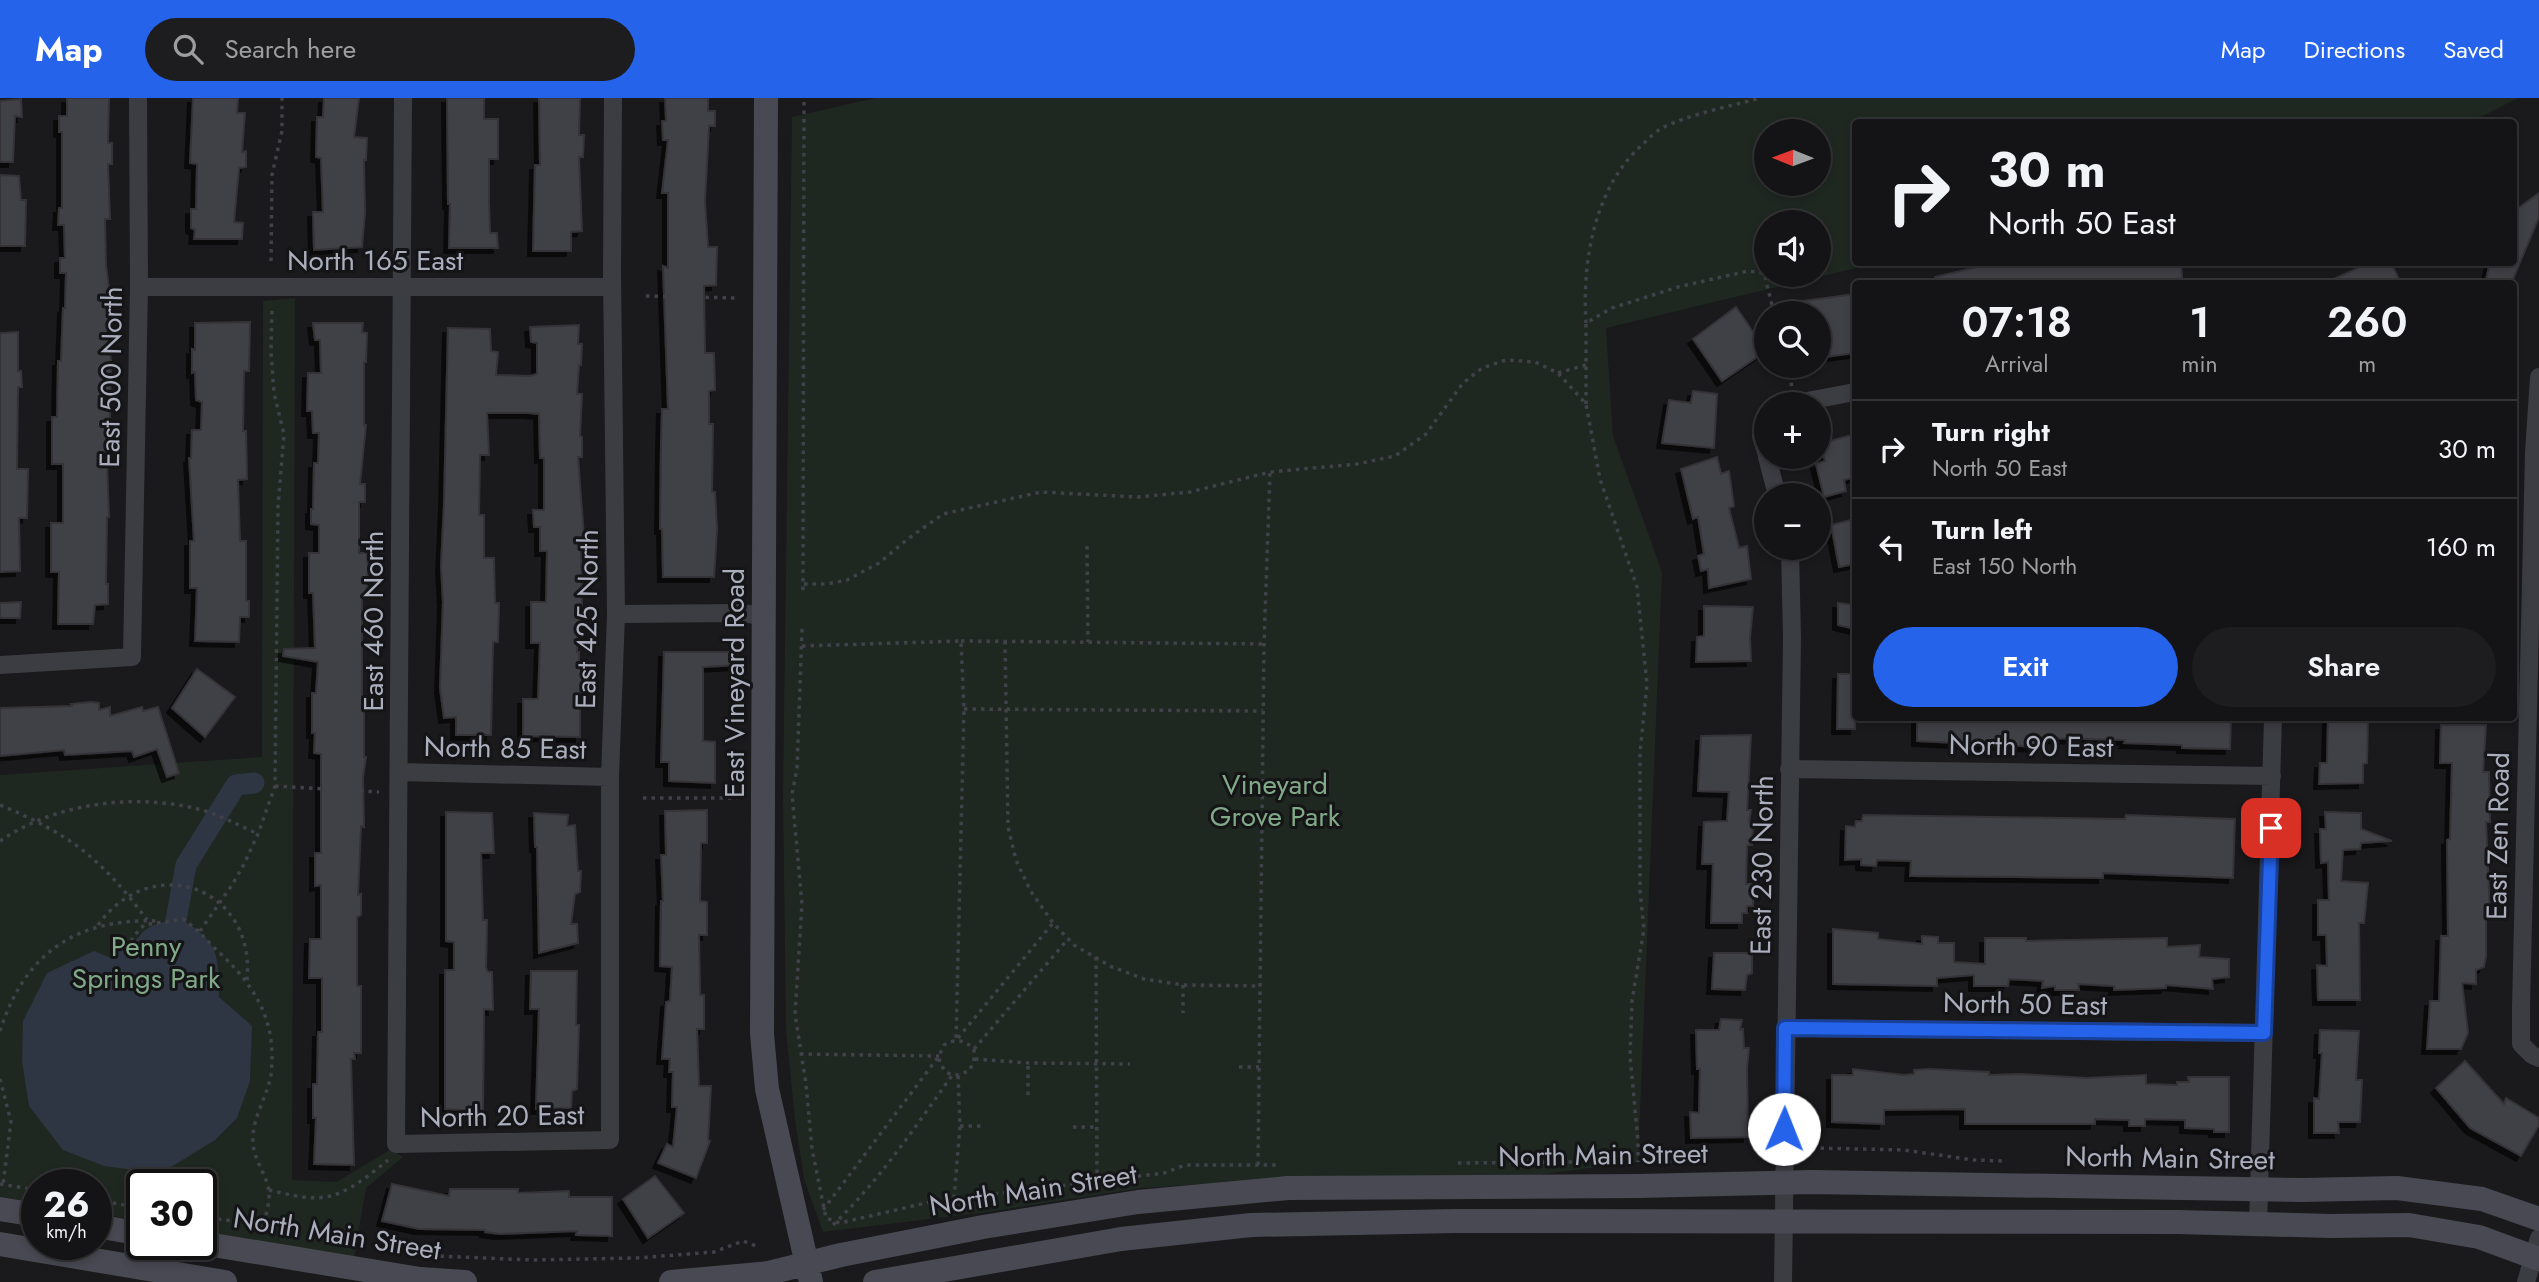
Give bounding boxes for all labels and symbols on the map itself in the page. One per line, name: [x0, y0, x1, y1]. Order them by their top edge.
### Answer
north arrow: [1754, 119, 1830, 196]
street label: North 165 East: [287, 240, 463, 281]
street label: East 500 North: [89, 286, 133, 468]
street label: East 425 North: [565, 529, 609, 709]
street label: East 460 North: [353, 531, 394, 711]
street label: East Vineyard Road: [714, 568, 755, 798]
street label: North 90 East: [1948, 724, 2114, 768]
street label: North 85 East: [423, 726, 587, 770]
street label: East Zen Road: [2476, 752, 2520, 920]
park label: Vineyard Grove Park: [1210, 764, 1341, 837]
street label: East 230 North: [1740, 775, 1784, 955]
pin: [2241, 798, 2301, 858]
park label: Penny Springs Park: [72, 926, 221, 999]
street label: North 50 East: [1943, 982, 2108, 1026]
position arrow: [1747, 1092, 1821, 1166]
street label: North 20 East: [419, 1094, 585, 1138]
street label: North Main Street: [1498, 1133, 1708, 1177]
street label: North Main Street: [2065, 1136, 2275, 1180]
street label: North Main Street: [926, 1153, 1140, 1227]
speed limit sign: 30: [126, 1169, 217, 1260]
street label: North Main Street: [230, 1197, 444, 1271]

